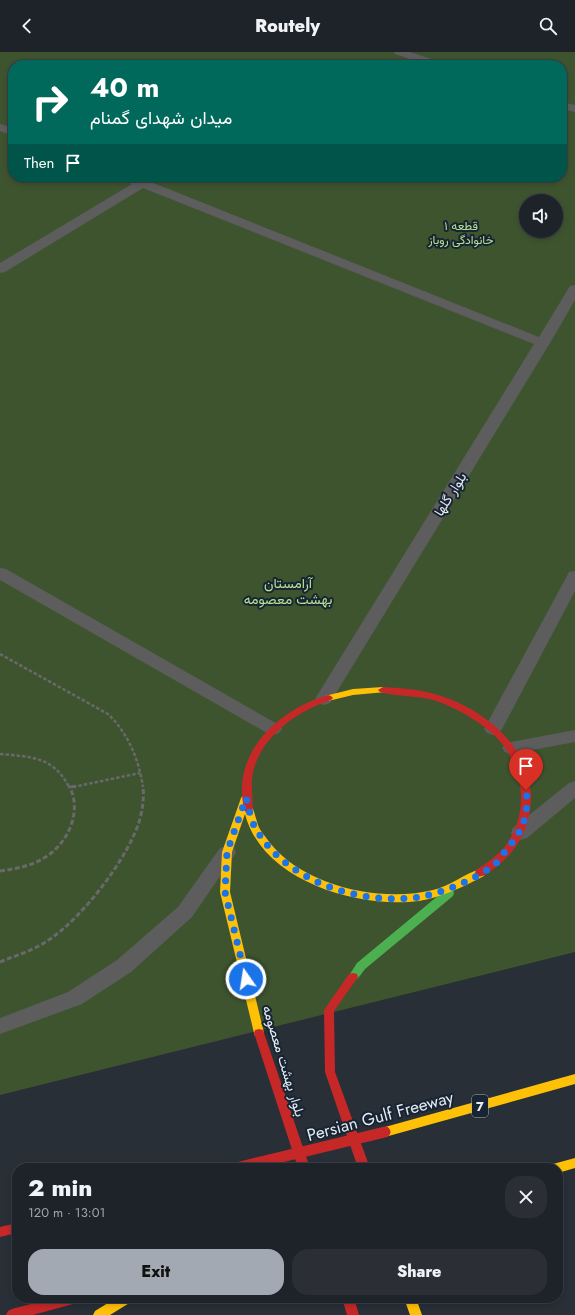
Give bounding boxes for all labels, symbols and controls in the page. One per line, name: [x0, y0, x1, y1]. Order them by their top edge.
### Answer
text: Routely: [255, 13, 320, 39]
icon: back: [16, 15, 38, 37]
icon: search: [537, 15, 559, 37]
text: 40 m: [90, 67, 159, 108]
icon: right: [24, 76, 76, 128]
text: میدان شهدای گمنام: [90, 105, 232, 131]
text: Then: [24, 152, 54, 174]
icon: arrive: [62, 152, 84, 174]
map controls: [519, 194, 563, 238]
button: sound: [519, 194, 563, 238]
park label: قطعه ۱ خانوادگی روباز: [427, 217, 494, 249]
street label: بلوار گلها: [429, 468, 471, 520]
park label: آرامستان بهشت معصومه: [244, 573, 332, 609]
pin: [509, 749, 543, 790]
icon: arrive: [515, 755, 537, 777]
position arrow: [225, 958, 267, 1000]
street label: بلوار بهشت معصومه: [258, 1003, 310, 1119]
street label: Persian Gulf Freeway: [304, 1085, 457, 1147]
road number: 7: [472, 1095, 488, 1117]
text: 2 min: [28, 1170, 92, 1205]
button: close: [505, 1176, 547, 1218]
text: 120 m · 13:01: [28, 1203, 105, 1222]
button: Exit: [28, 1249, 284, 1295]
button: Share: [292, 1249, 547, 1295]

